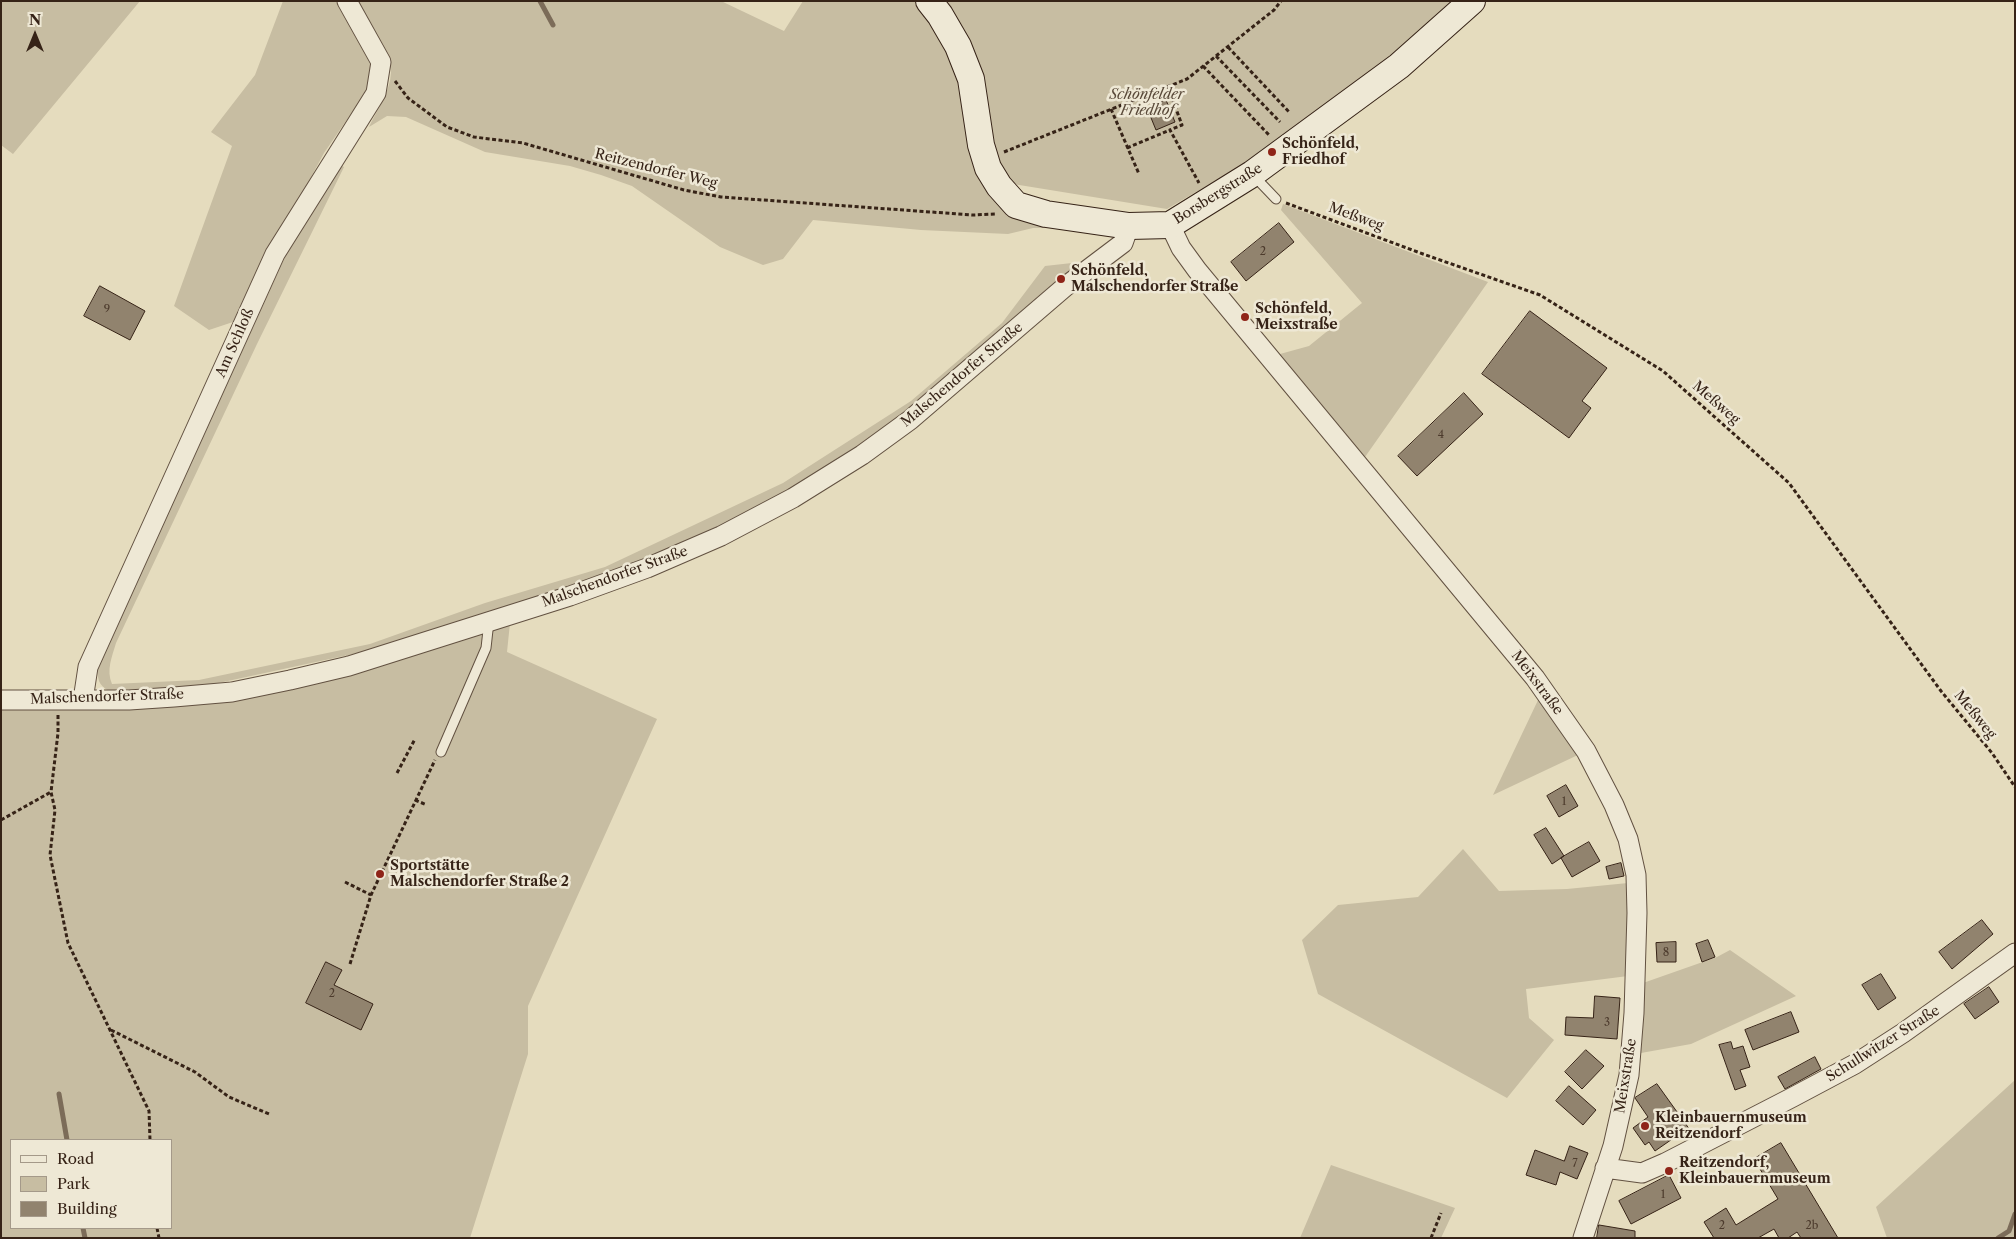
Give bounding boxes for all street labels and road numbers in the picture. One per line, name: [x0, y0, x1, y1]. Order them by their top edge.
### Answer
street label: Reitzendorfer Weg: [593, 146, 719, 192]
street label: Borsbergstraße: [1170, 160, 1266, 228]
street label: Meßweg: [1326, 199, 1386, 235]
street label: Am Schloß: [212, 306, 258, 380]
street label: Malschendorfer Straße: [898, 319, 1026, 431]
street label: Meßweg: [1689, 378, 1743, 428]
street label: Malschendorfer Straße: [540, 543, 690, 611]
street label: Meixstraße: [1507, 648, 1567, 718]
street label: Malschendorfer Straße: [30, 686, 184, 708]
street label: Meßweg: [1950, 687, 2000, 743]
street label: Schullwitzer Straße: [1823, 1002, 1943, 1086]
street label: Meixstraße: [1612, 1037, 1640, 1115]

